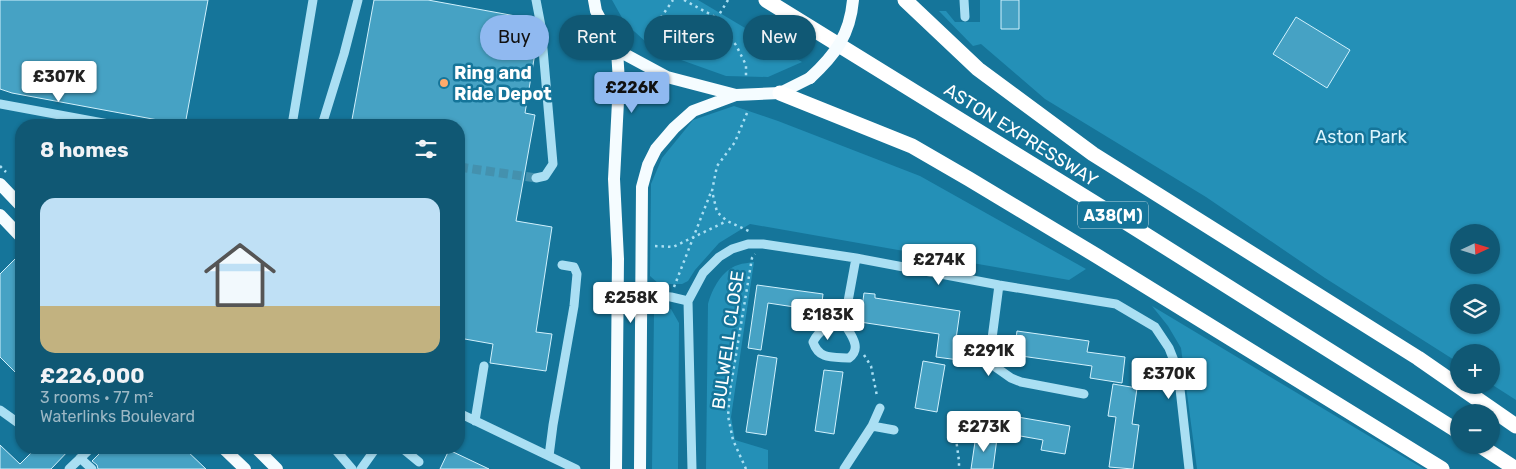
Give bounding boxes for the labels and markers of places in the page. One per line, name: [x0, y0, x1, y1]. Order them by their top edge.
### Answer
pin: £307K: [24, 61, 94, 103]
place label: Ring and Ride Depot: [454, 62, 552, 105]
pin: £226K: [597, 72, 667, 114]
marker: Ring and Ride Depot: [438, 77, 450, 89]
pin: £274K: [904, 244, 974, 286]
pin: £258K: [596, 282, 666, 324]
pin: £183K: [793, 298, 863, 341]
pin: £291K: [954, 334, 1024, 377]
pin: £370K: [1134, 358, 1204, 400]
pin: £273K: [949, 410, 1019, 453]

